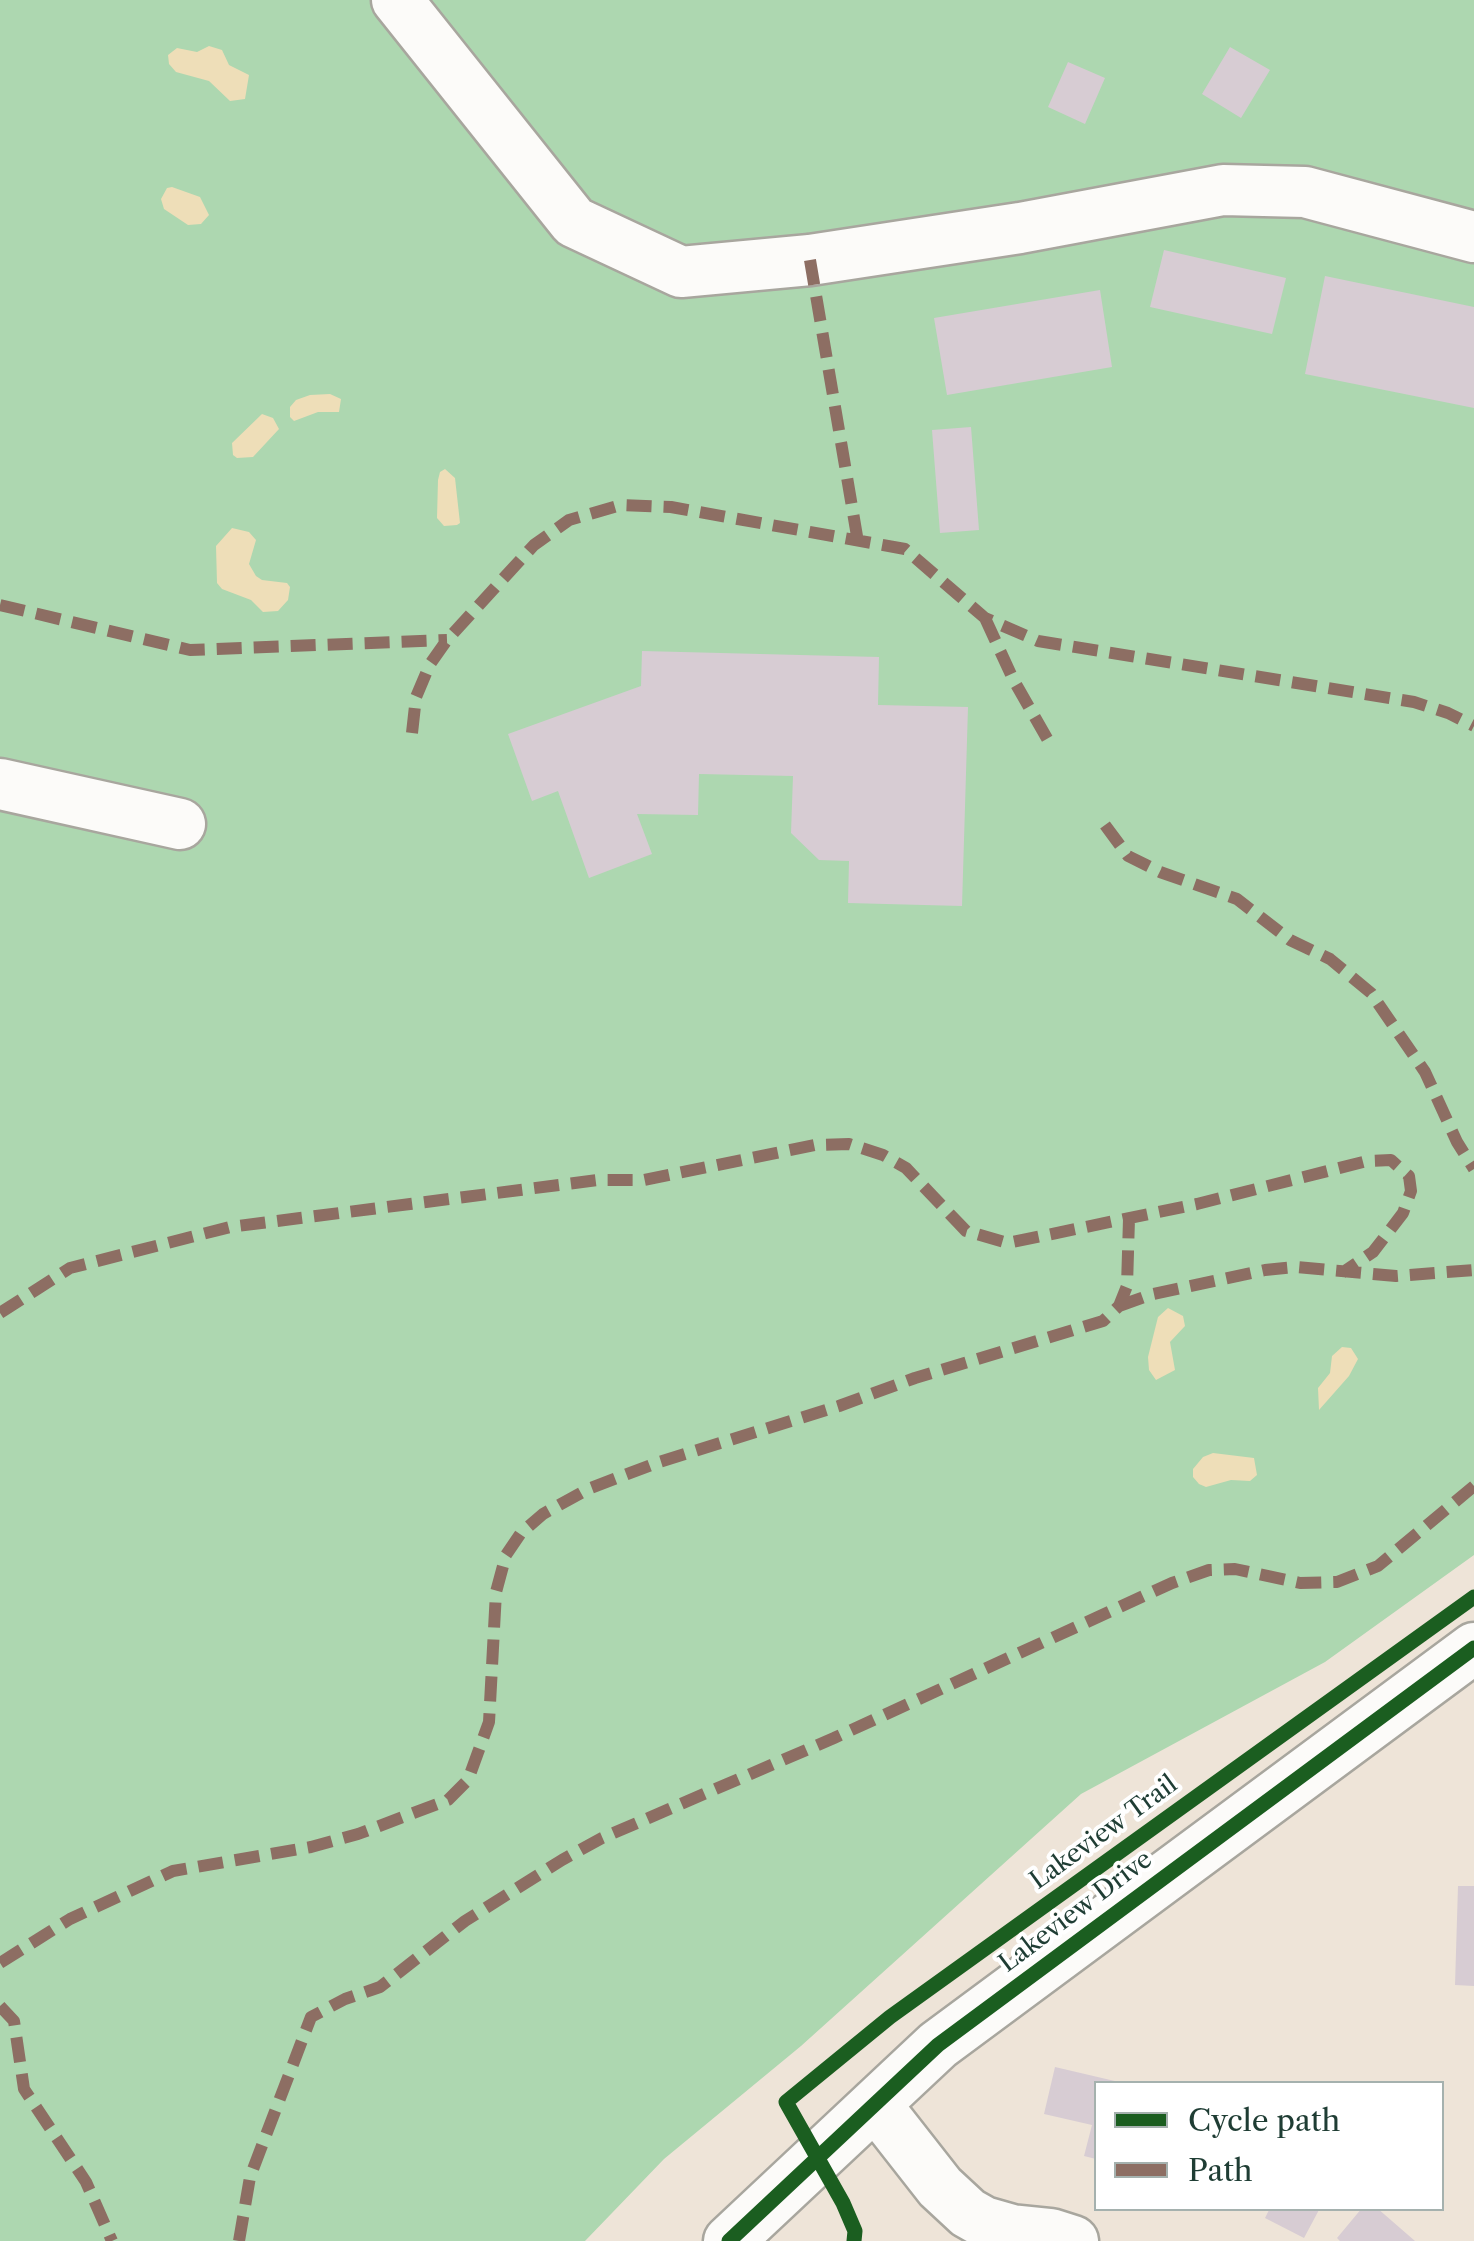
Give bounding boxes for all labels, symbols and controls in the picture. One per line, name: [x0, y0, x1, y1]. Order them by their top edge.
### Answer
street label: Lakeview Trail: [1025, 1770, 1183, 1896]
street label: Lakeview Drive: [994, 1845, 1158, 1979]
legend: [1094, 2081, 1444, 2211]
text: Cycle path: [1188, 2102, 1340, 2139]
text: Path: [1188, 2152, 1253, 2189]

